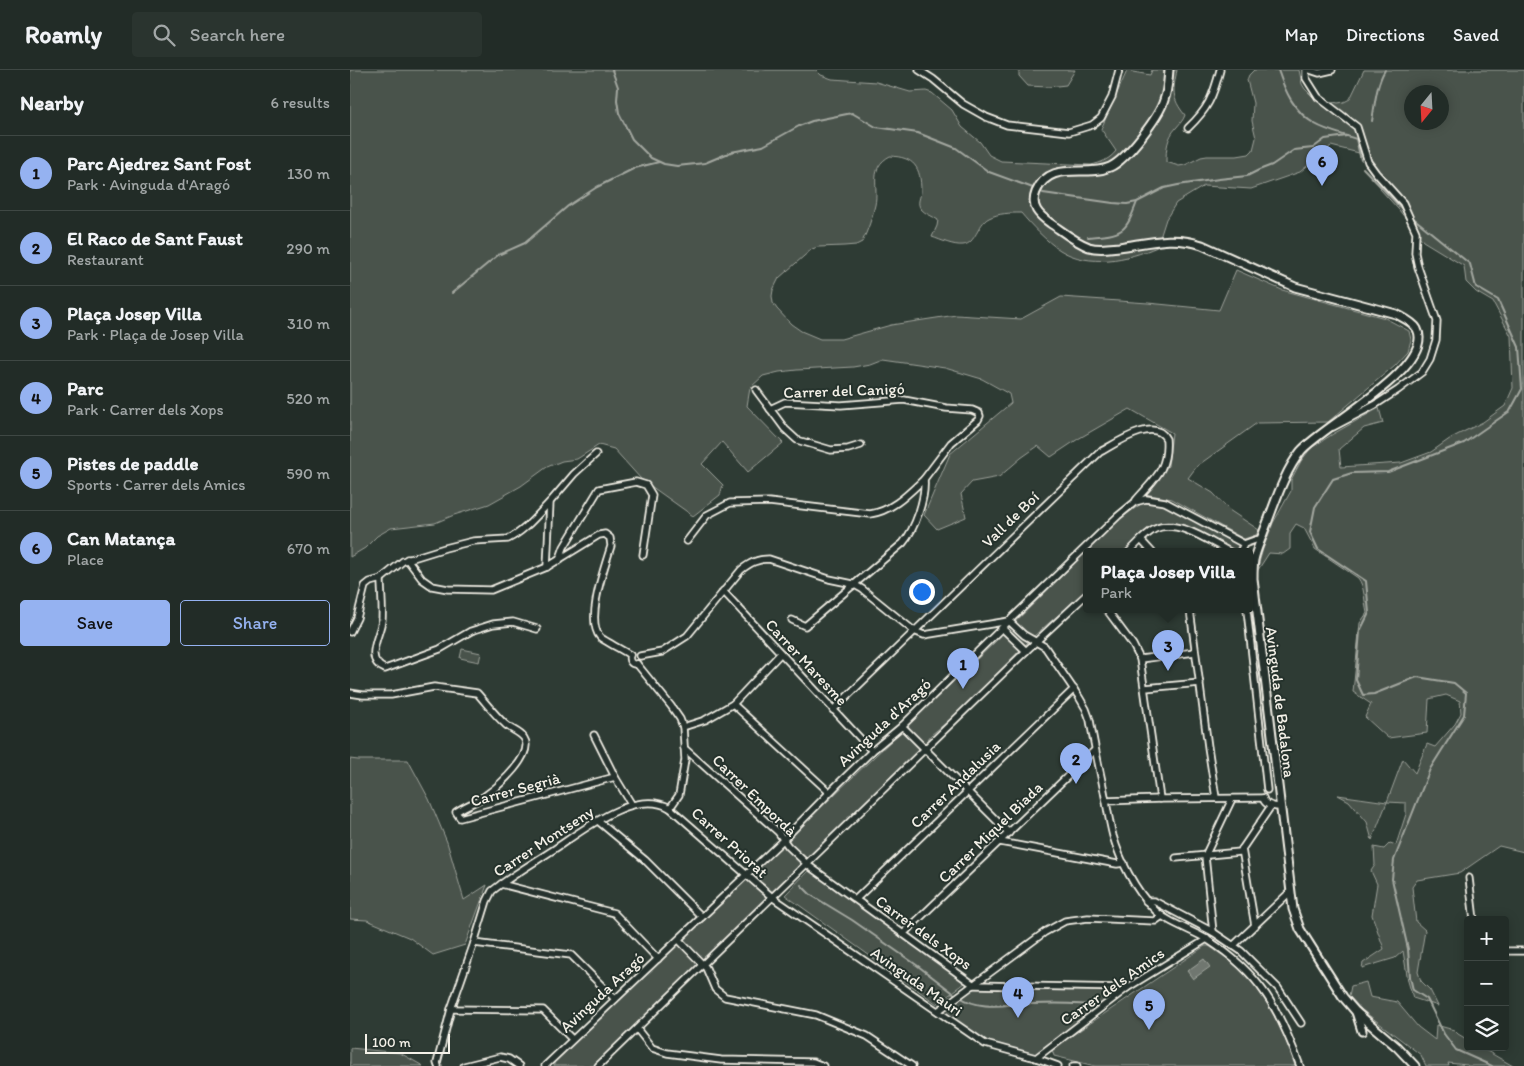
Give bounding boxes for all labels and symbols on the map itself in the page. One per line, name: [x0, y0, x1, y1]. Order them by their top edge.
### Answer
north arrow: [1404, 85, 1449, 130]
pin: 6: [1306, 145, 1338, 186]
street label: Carrer del Canigó: [783, 379, 905, 402]
street label: Vall de Boí: [978, 487, 1043, 551]
your location: [909, 579, 935, 605]
street label: Carrer Maresme: [762, 615, 852, 710]
street label: Avinguda de Badalona: [1262, 626, 1299, 779]
pin: 3: [1152, 630, 1184, 671]
pin: 1: [947, 648, 979, 689]
street label: Avinguda d'Aragó: [834, 674, 935, 770]
street label: Carrer Andalusia: [906, 736, 1005, 832]
pin: 2: [1060, 743, 1092, 784]
street label: Carrer Empordà: [708, 750, 801, 841]
street label: Carrer Segrià: [468, 768, 563, 811]
street label: Carrer Miquel Biada: [934, 778, 1046, 887]
street label: Carrer Montseny: [490, 802, 597, 881]
street label: Carrer Priorat: [688, 803, 772, 882]
street label: Carrer dels Xops: [872, 891, 975, 974]
street label: Avinguda Mauri: [867, 943, 966, 1020]
street label: Carrer dels Amics: [1057, 943, 1168, 1029]
street label: Avinguda Aragó: [556, 948, 649, 1036]
pin: 4: [1002, 977, 1034, 1018]
pin: 5: [1133, 989, 1165, 1030]
scale bar: [365, 1031, 450, 1054]

